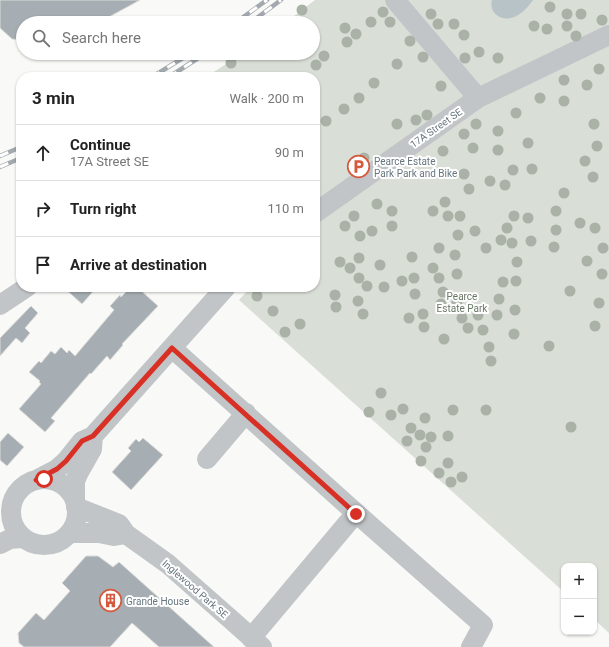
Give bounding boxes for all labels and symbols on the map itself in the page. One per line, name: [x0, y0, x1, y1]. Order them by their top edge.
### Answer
street label: 17A Street SE: [408, 106, 464, 150]
parking icon: Pearce Estate Park Park and Bike: [345, 154, 371, 180]
place label: Pearce Estate Park Park and Bike: [374, 156, 457, 179]
park label: Pearce Estate Park: [437, 291, 488, 314]
route start: [35, 470, 53, 488]
route end: [347, 505, 365, 523]
street label: Inglewood Park SE: [160, 558, 230, 621]
building icon: Grande House: [98, 588, 124, 614]
place label: Grande House: [126, 596, 189, 607]

